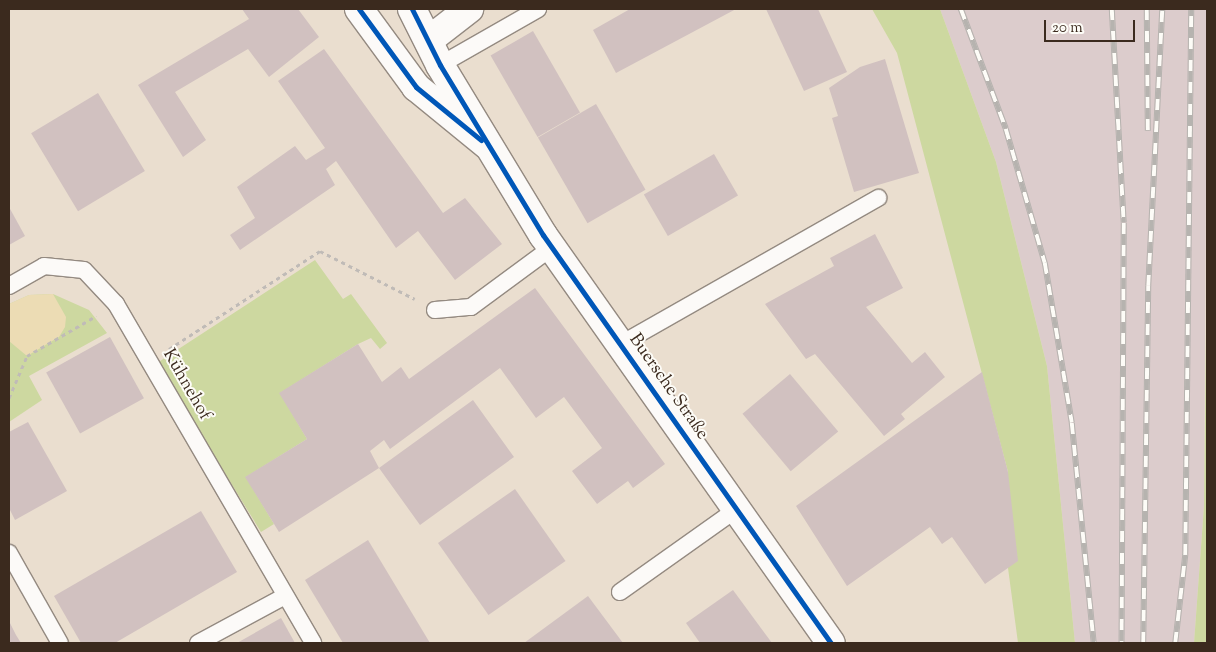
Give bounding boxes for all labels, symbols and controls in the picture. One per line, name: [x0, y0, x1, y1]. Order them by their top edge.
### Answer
scale bar: [1046, 10, 1137, 42]
text: 20 m: [1052, 18, 1083, 39]
street label: Buersche Straße: [623, 330, 713, 444]
street label: Kühnehof: [157, 346, 215, 424]

